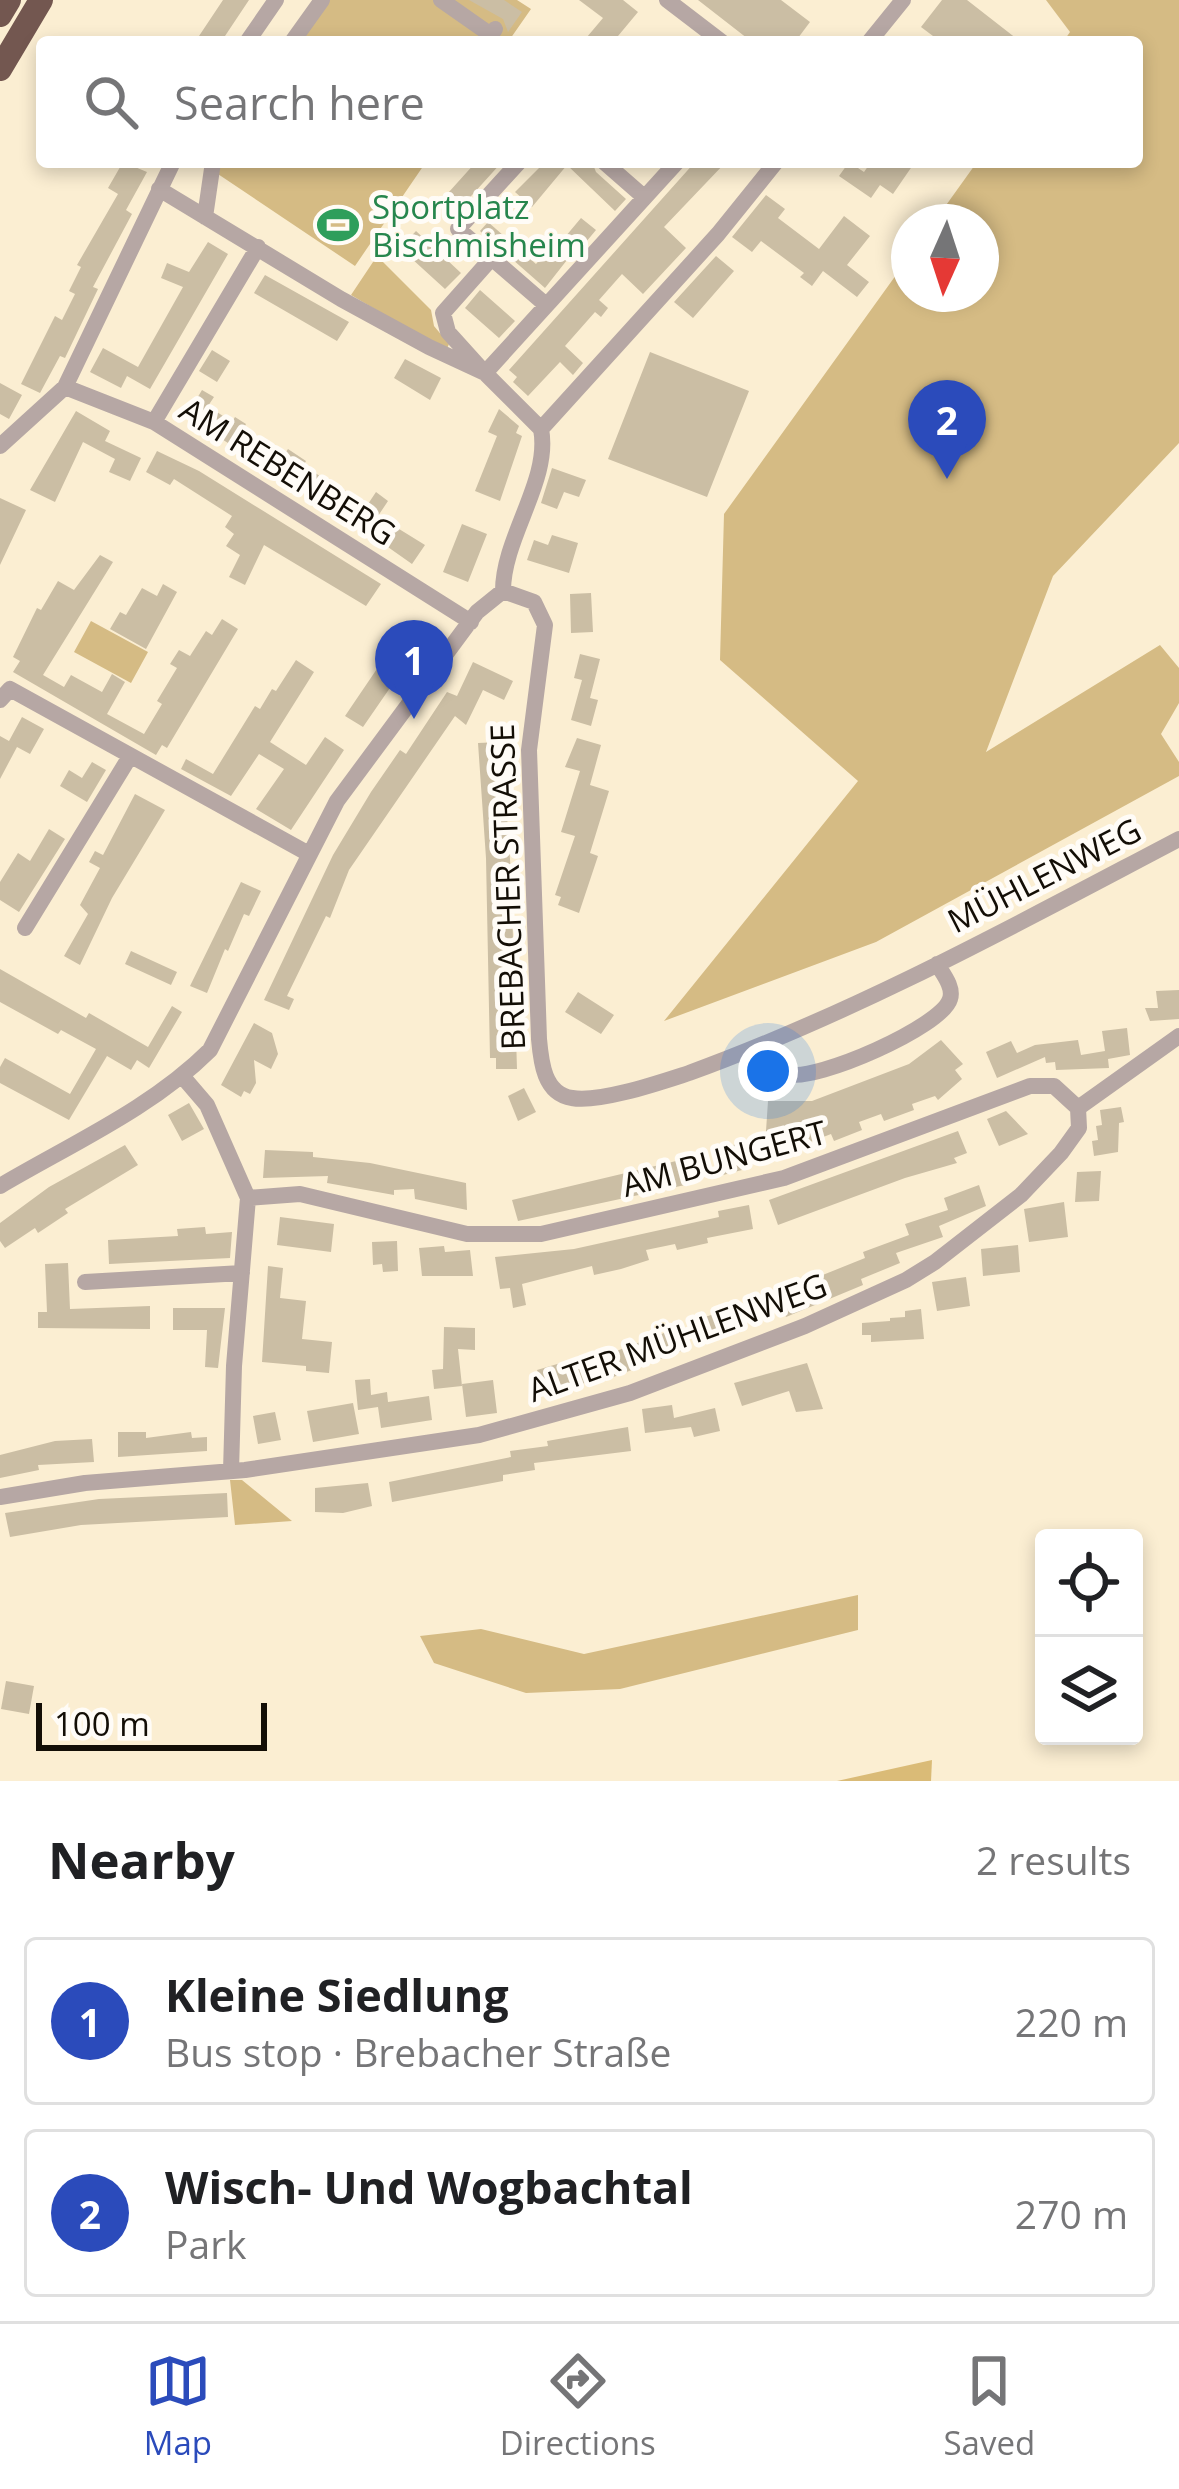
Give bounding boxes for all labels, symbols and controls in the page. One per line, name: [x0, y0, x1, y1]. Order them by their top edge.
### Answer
search box: [36, 36, 1143, 168]
icon: search: [78, 69, 144, 135]
text: Search here: [174, 72, 425, 133]
place label: Sportplatz Bischmisheim: [372, 184, 586, 267]
sports icon: Sportplatz Bischmisheim: [315, 202, 361, 248]
north arrow: [891, 204, 999, 312]
pin: 2: [908, 380, 986, 479]
street label: AM REBENBERG: [172, 387, 404, 555]
pin: 1: [375, 620, 453, 719]
street label: BREBACHER STRASSE: [479, 723, 535, 1051]
street label: MÜHLENWEG: [940, 807, 1148, 943]
your location: [738, 1041, 798, 1101]
street label: AM BUNGERT: [617, 1109, 831, 1207]
street label: ALTER MÜHLENWEG: [521, 1262, 833, 1412]
map controls: [1035, 1529, 1143, 1745]
button: locate: [1035, 1529, 1143, 1637]
button: layers: [1035, 1637, 1143, 1745]
scale bar: [36, 1697, 267, 1750]
text: 100 m: [54, 1701, 150, 1746]
text: Nearby: [48, 1824, 235, 1894]
text: 2 results: [976, 1833, 1131, 1886]
text: Kleine Siedlung: [165, 1964, 509, 2025]
text: 1: [79, 1995, 101, 2048]
text: 220 m: [1015, 1995, 1128, 2048]
text: Bus stop · Brebacher Straße: [165, 2025, 671, 2078]
text: Wisch- Und Wogbachtal: [165, 2156, 693, 2217]
text: 2: [79, 2187, 101, 2240]
text: 270 m: [1015, 2187, 1128, 2240]
text: Park: [165, 2217, 247, 2270]
tab: Map: [144, 2348, 212, 2465]
tab: Directions: [500, 2348, 656, 2465]
tab: Saved: [943, 2348, 1035, 2465]

